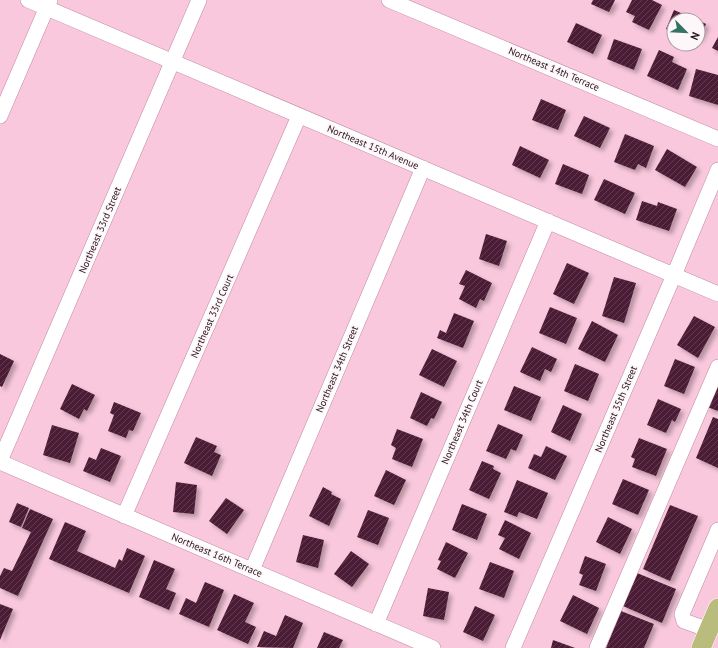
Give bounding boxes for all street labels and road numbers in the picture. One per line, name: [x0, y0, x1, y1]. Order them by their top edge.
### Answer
street label: Northeast 14th Terrace: [507, 44, 601, 94]
street label: Northeast 15th Avenue: [325, 122, 421, 172]
street label: Northeast 33rd Street: [76, 184, 124, 275]
street label: Northeast 33rd Court: [188, 271, 237, 360]
street label: Northeast 34th Street: [313, 323, 361, 414]
street label: Northeast 35th Street: [592, 363, 640, 454]
street label: Northeast 34th Court: [438, 377, 486, 466]
street label: Northeast 16th Terrace: [170, 530, 264, 580]

